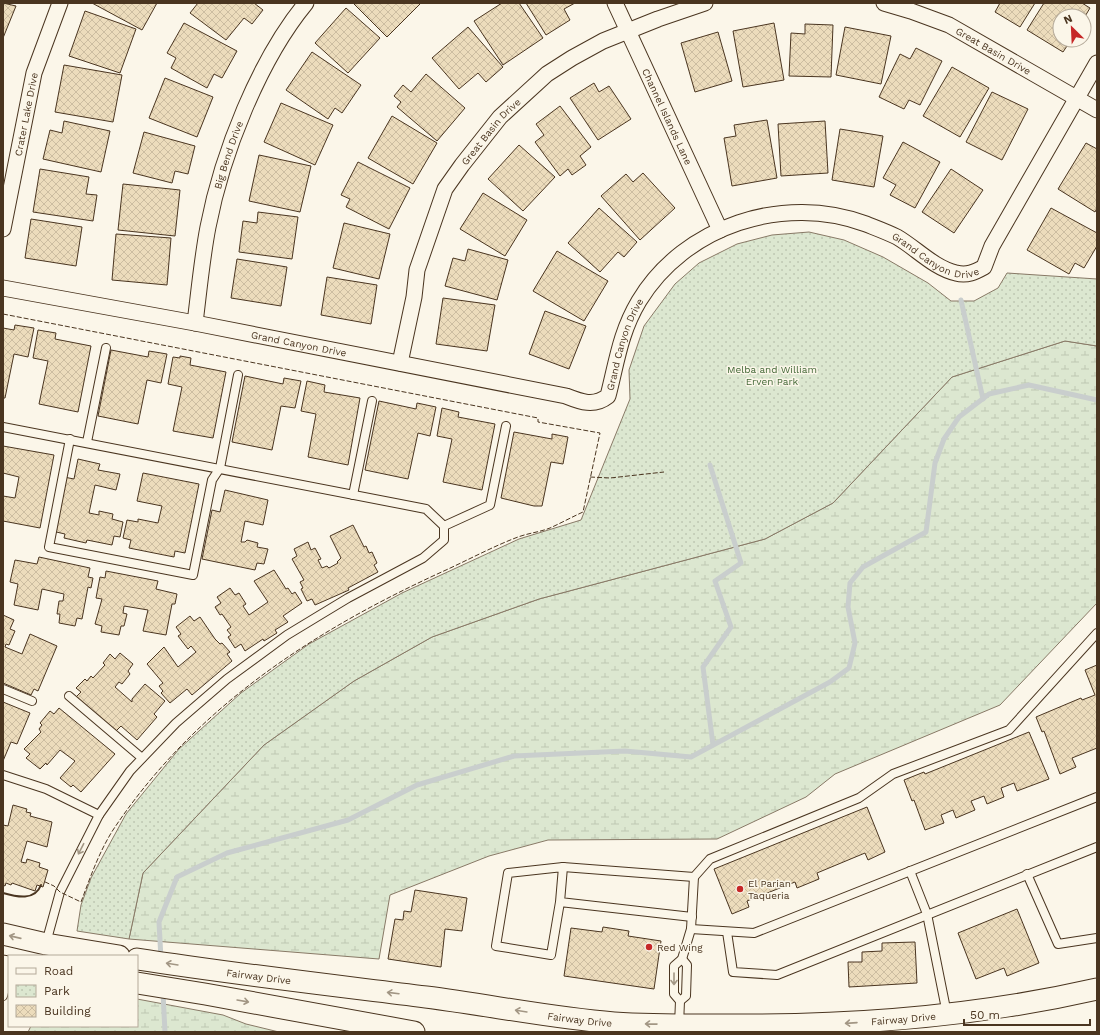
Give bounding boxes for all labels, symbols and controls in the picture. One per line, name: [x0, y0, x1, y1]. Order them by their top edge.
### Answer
north arrow: [1052, 8, 1092, 48]
text: N: [1062, 12, 1075, 27]
street label: Great Basin Drive: [954, 25, 1033, 77]
street label: Channel Islands Lane: [640, 67, 695, 167]
street label: Crater Lake Drive: [12, 71, 40, 157]
street label: Great Basin Drive: [459, 96, 523, 167]
street label: Big Bend Drive: [212, 119, 245, 190]
street label: Grand Canyon Drive: [891, 230, 981, 280]
street label: Grand Canyon Drive: [604, 296, 645, 392]
street label: Grand Canyon Drive: [250, 329, 348, 358]
park label: Melba and William Erven Park: [727, 364, 817, 387]
one-way arrow: [77, 843, 84, 855]
place label: El Parian Taqueria: [748, 878, 791, 901]
marker: El Parian Taqueria: [735, 884, 745, 894]
one-way arrow: [9, 932, 22, 940]
marker: Red Wing: [644, 942, 654, 952]
place label: Red Wing: [657, 942, 703, 953]
legend: [8, 955, 138, 1027]
one-way arrow: [166, 960, 179, 968]
text: Road: [44, 964, 73, 978]
street label: Fairway Drive: [226, 967, 292, 986]
one-way arrow: [670, 972, 678, 985]
text: Park: [44, 984, 70, 998]
one-way arrow: [387, 989, 400, 997]
one-way arrow: [236, 997, 249, 1005]
scale bar: [964, 1001, 1090, 1027]
text: Building: [44, 1004, 91, 1018]
one-way arrow: [515, 1007, 528, 1015]
text: 50 m: [970, 1008, 1000, 1022]
street label: Fairway Drive: [547, 1010, 613, 1028]
street label: Fairway Drive: [871, 1010, 937, 1027]
one-way arrow: [845, 1019, 858, 1026]
one-way arrow: [645, 1020, 658, 1028]

